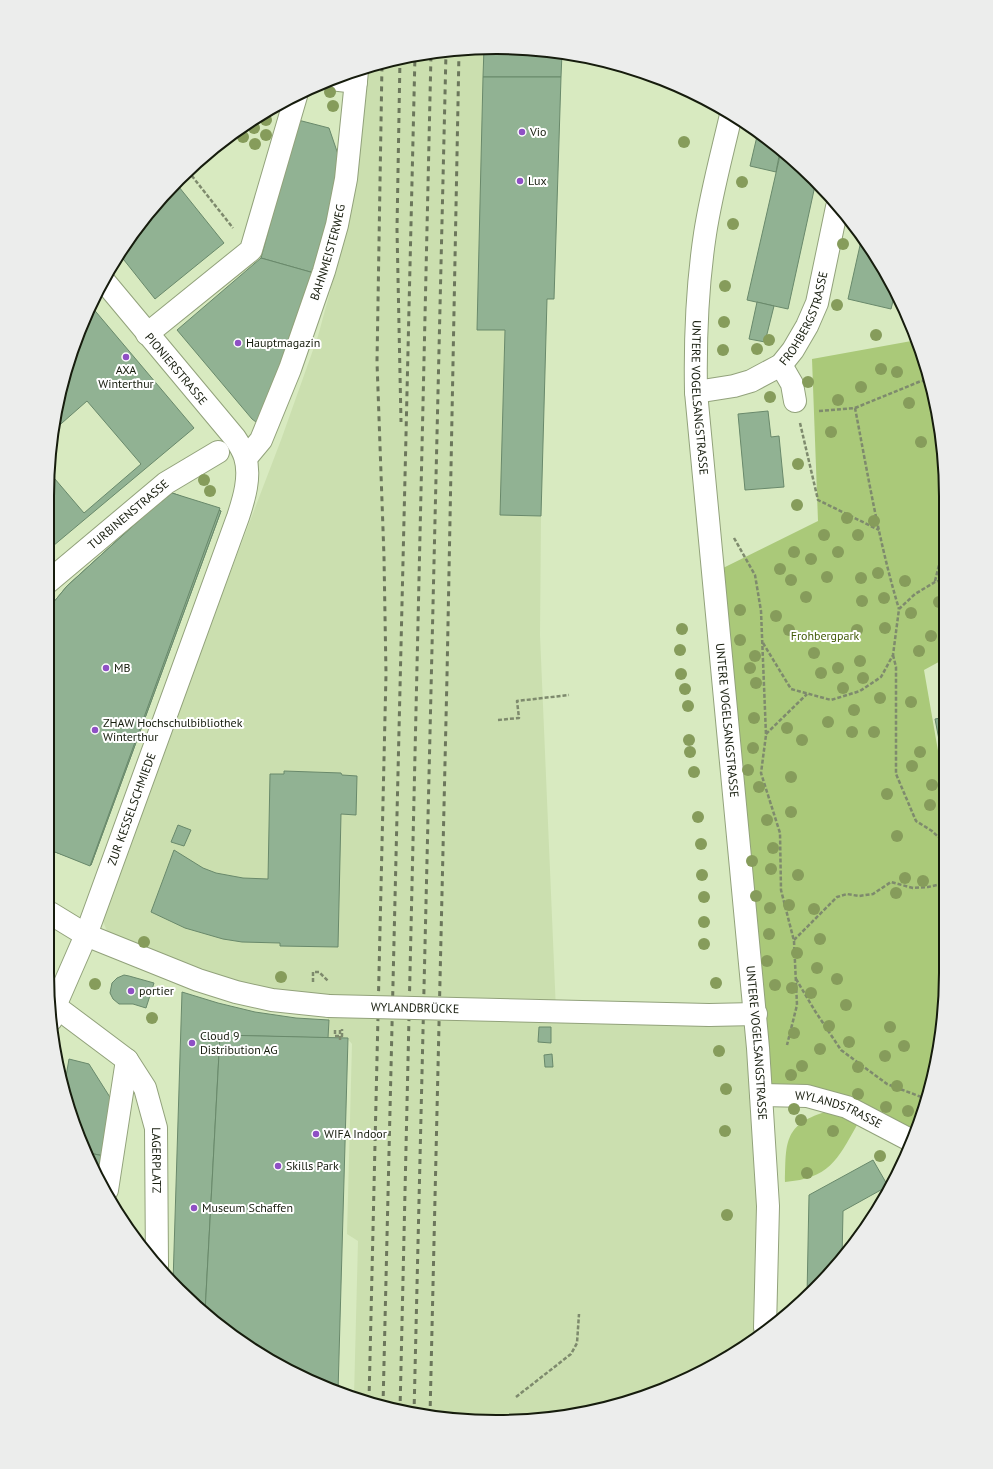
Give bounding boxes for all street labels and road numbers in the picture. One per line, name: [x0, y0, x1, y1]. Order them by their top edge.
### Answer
street label: BAHNMEISTERWEG: [306, 203, 348, 302]
street label: FROHBERGSTRASSE: [776, 270, 830, 368]
street label: UNTERE VOGELSANGSTRASSE: [689, 320, 712, 476]
street label: PIONIERSTRASSE: [142, 330, 211, 408]
street label: TURBINENSTRASSE: [85, 476, 172, 552]
street label: UNTERE VOGELSANGSTRASSE: [713, 642, 742, 798]
street label: ZUR KESSELSCHMIEDE: [104, 750, 159, 867]
street label: UNTERE VOGELSANGSTRASSE: [743, 965, 771, 1121]
street label: WYLANDBRÜCKE: [371, 999, 459, 1016]
street label: WYLANDSTRASSE: [795, 1088, 885, 1131]
street label: LAGERPLATZ: [149, 1127, 164, 1194]

